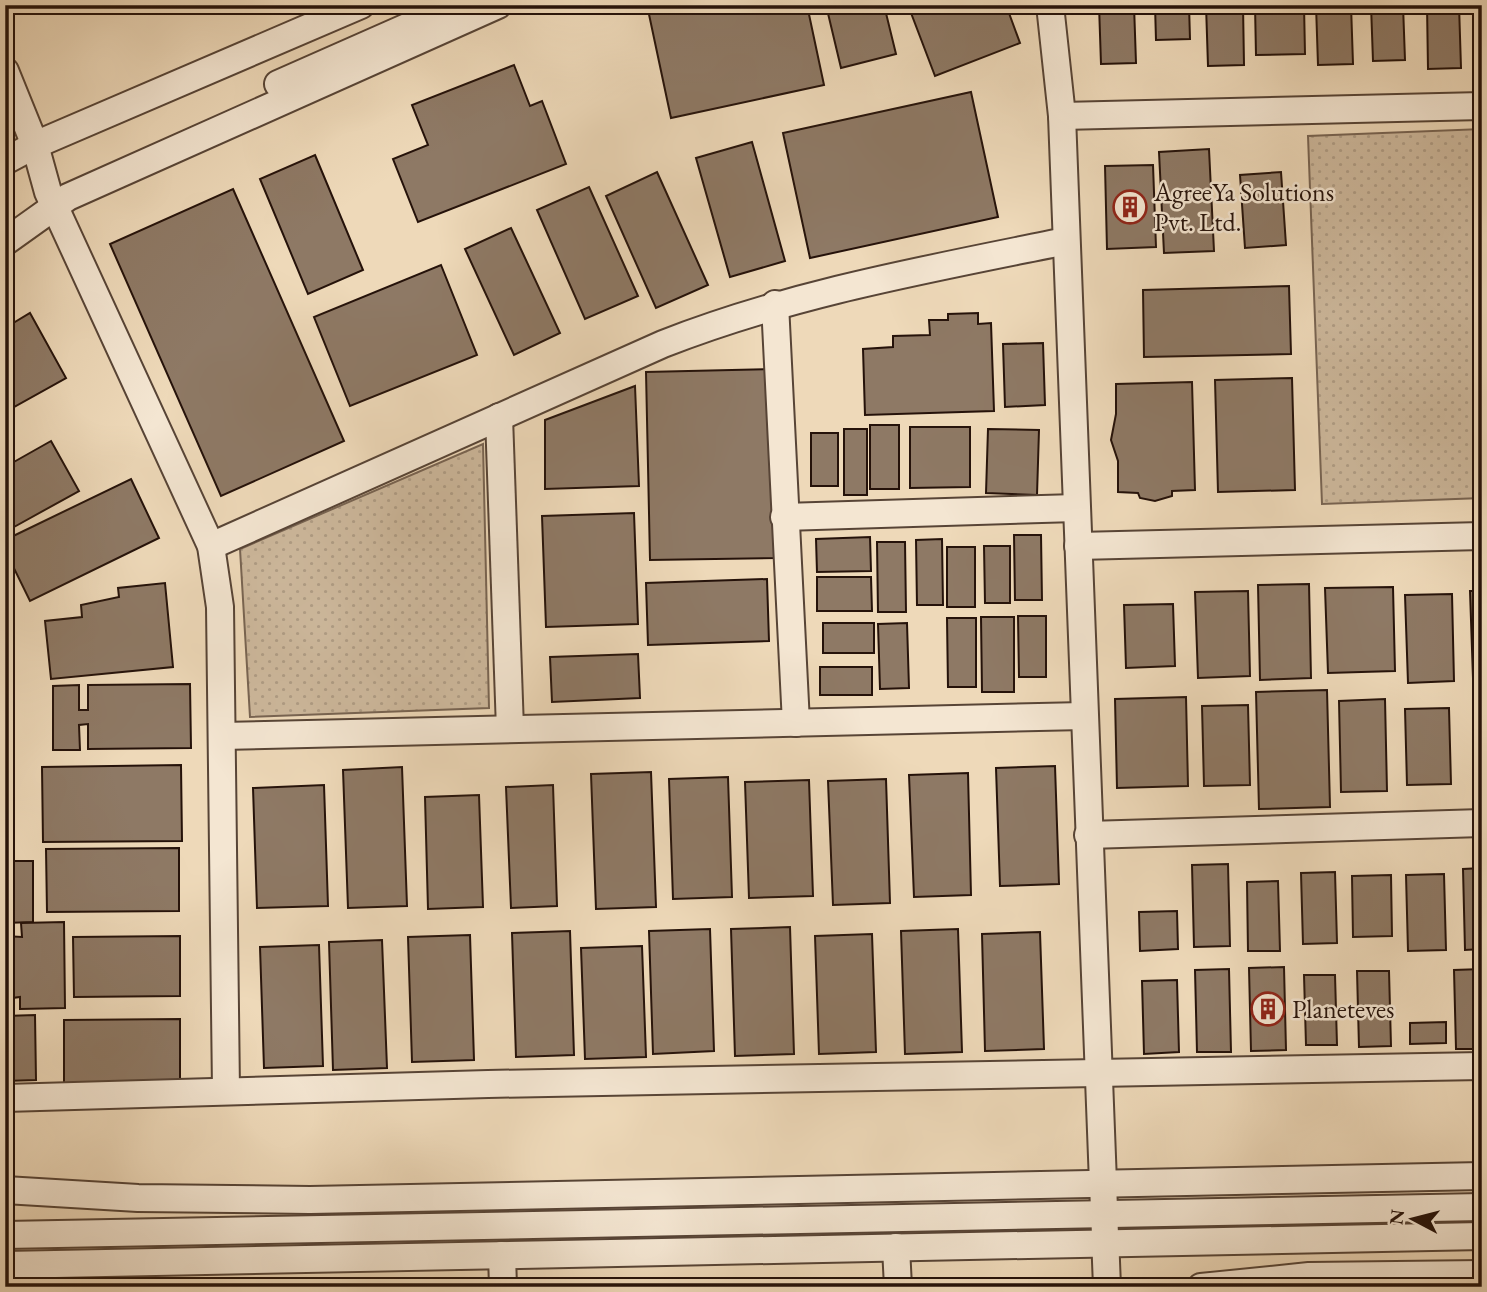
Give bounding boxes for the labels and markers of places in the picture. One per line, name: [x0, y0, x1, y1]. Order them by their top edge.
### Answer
place label: AgreeYa Solutions Pvt. Ltd.: [1153, 175, 1334, 239]
building icon: AgreeYa Solutions Pvt. Ltd.: [1111, 188, 1149, 226]
building icon: Planeteves: [1249, 990, 1287, 1028]
place label: Planeteves: [1292, 992, 1394, 1026]

